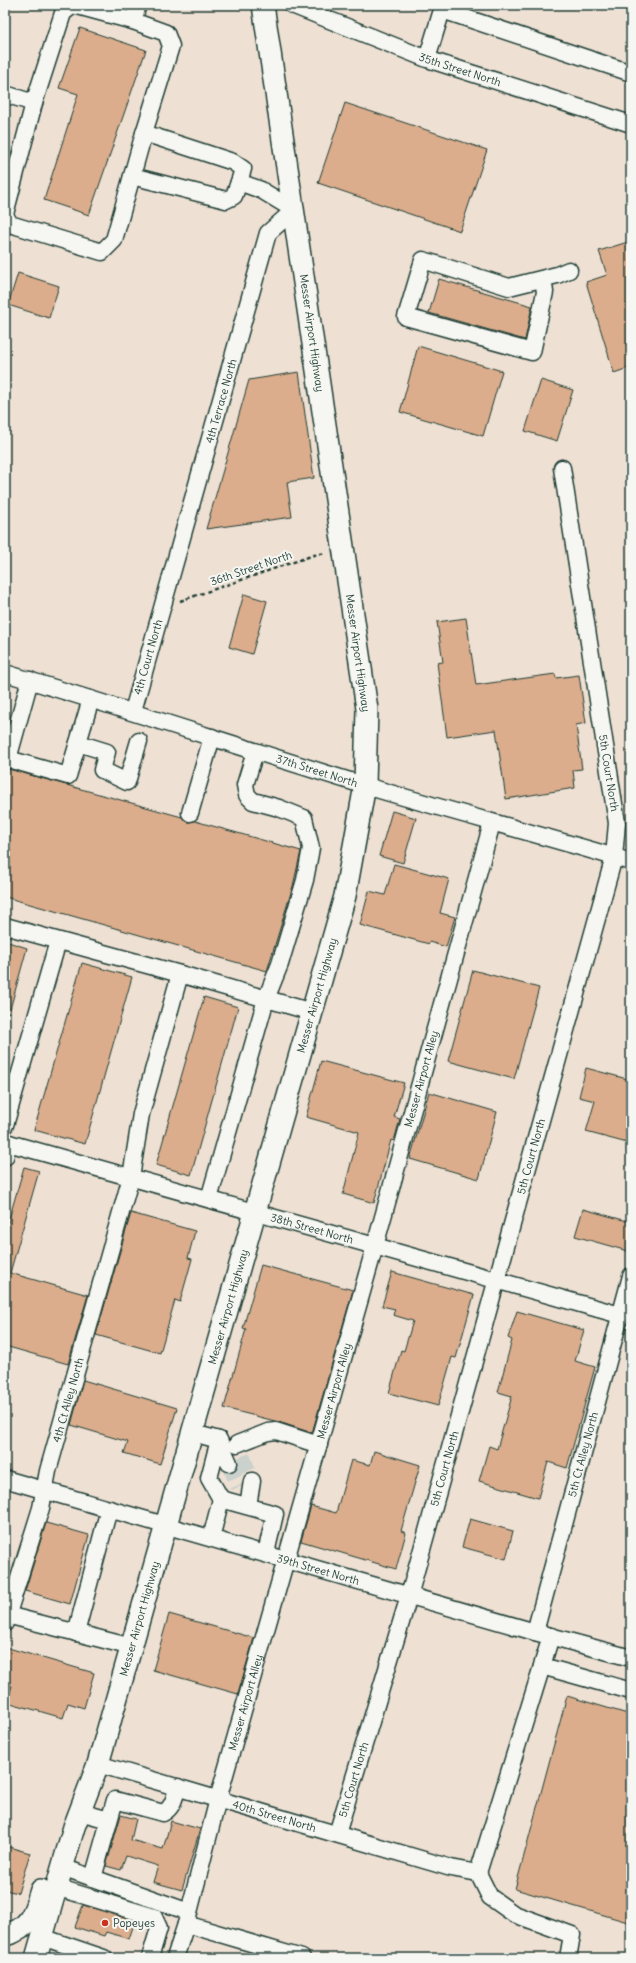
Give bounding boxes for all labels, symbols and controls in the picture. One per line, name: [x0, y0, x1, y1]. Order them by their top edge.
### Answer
street label: 35th Street North: [417, 49, 503, 89]
street label: Messer Airport Highway: [297, 273, 327, 393]
street label: 4th Terrace North: [202, 357, 240, 445]
street label: 36th Street North: [208, 547, 294, 589]
street label: Messer Airport Highway: [343, 593, 373, 713]
street label: 4th Court North: [131, 618, 165, 696]
street label: 5th Court North: [596, 733, 622, 813]
street label: 37th Street North: [274, 751, 360, 790]
street label: Messer Airport Highway: [294, 936, 340, 1055]
street label: Messer Airport Alley: [401, 1029, 441, 1129]
street label: 5th Court North: [514, 1117, 548, 1196]
street label: 38th Street North: [269, 1210, 355, 1247]
street label: Messer Airport Highway: [205, 1248, 251, 1366]
street label: Messer Airport Alley: [314, 1341, 354, 1441]
street label: 4th Ct Alley North: [49, 1356, 87, 1444]
street label: 5th Ct Alley North: [565, 1410, 601, 1498]
street label: 5th Court North: [427, 1429, 462, 1508]
street label: 39th Street North: [275, 1551, 361, 1588]
street label: Messer Airport Highway: [116, 1559, 162, 1678]
street label: Messer Airport Alley: [225, 1653, 266, 1752]
street label: 5th Court North: [336, 1740, 371, 1819]
street label: 40th Street North: [231, 1797, 318, 1835]
place label: Popeyes: [113, 1916, 155, 1930]
marker: Popeyes: [100, 1918, 110, 1928]

